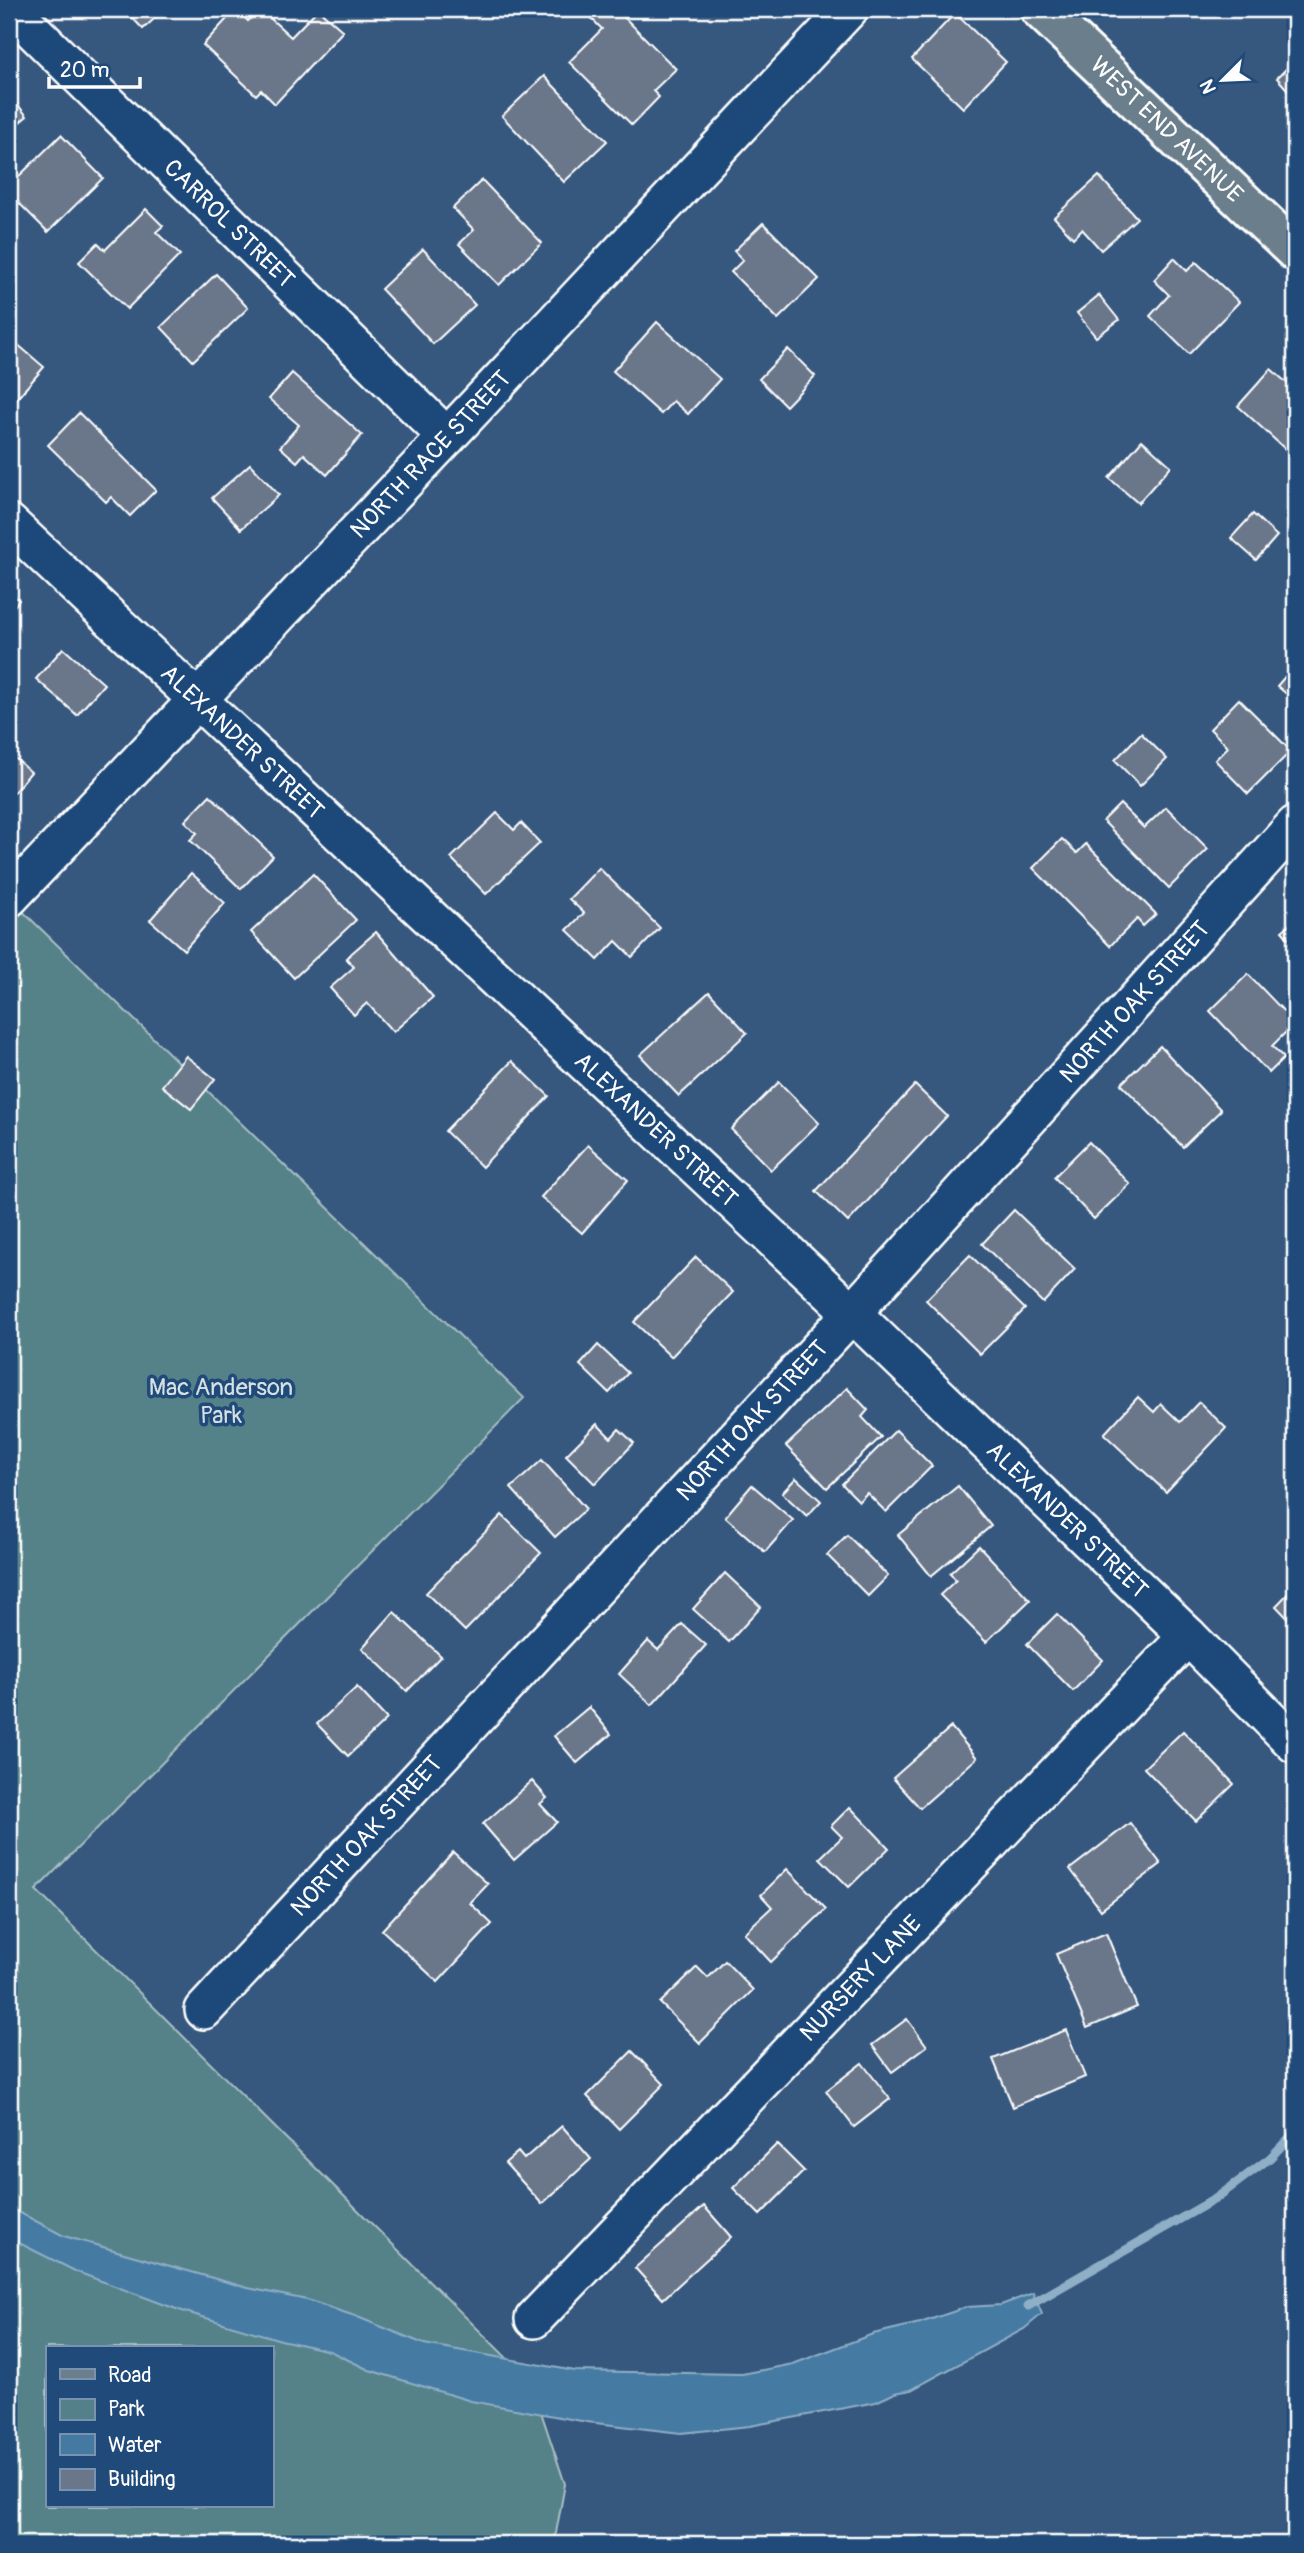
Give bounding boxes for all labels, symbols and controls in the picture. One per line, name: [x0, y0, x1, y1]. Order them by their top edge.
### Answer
scale bar: [49, 46, 140, 90]
north arrow: [1188, 46, 1258, 116]
street label: WEST END AVENUE: [1086, 50, 1250, 210]
text: 20 m: [60, 57, 109, 84]
street label: CARROL STREET: [158, 153, 300, 294]
street label: NORTH RACE STREET: [344, 364, 517, 545]
street label: ALEXANDER STREET: [154, 659, 330, 826]
street label: NORTH OAK STREET: [1054, 915, 1216, 1089]
street label: ALEXANDER STREET: [568, 1046, 744, 1213]
street label: NORTH OAK STREET: [671, 1334, 834, 1507]
park label: Mac Anderson Park: [149, 1373, 293, 1430]
street label: ALEXANDER STREET: [980, 1436, 1154, 1605]
street label: NORTH OAK STREET: [285, 1750, 448, 1923]
street label: NURSERY LANE: [794, 1909, 928, 2047]
legend: [46, 2346, 273, 2508]
text: Road: [108, 2362, 152, 2389]
text: Park: [108, 2396, 145, 2423]
text: Water: [108, 2432, 162, 2459]
text: Building: [108, 2466, 175, 2493]

